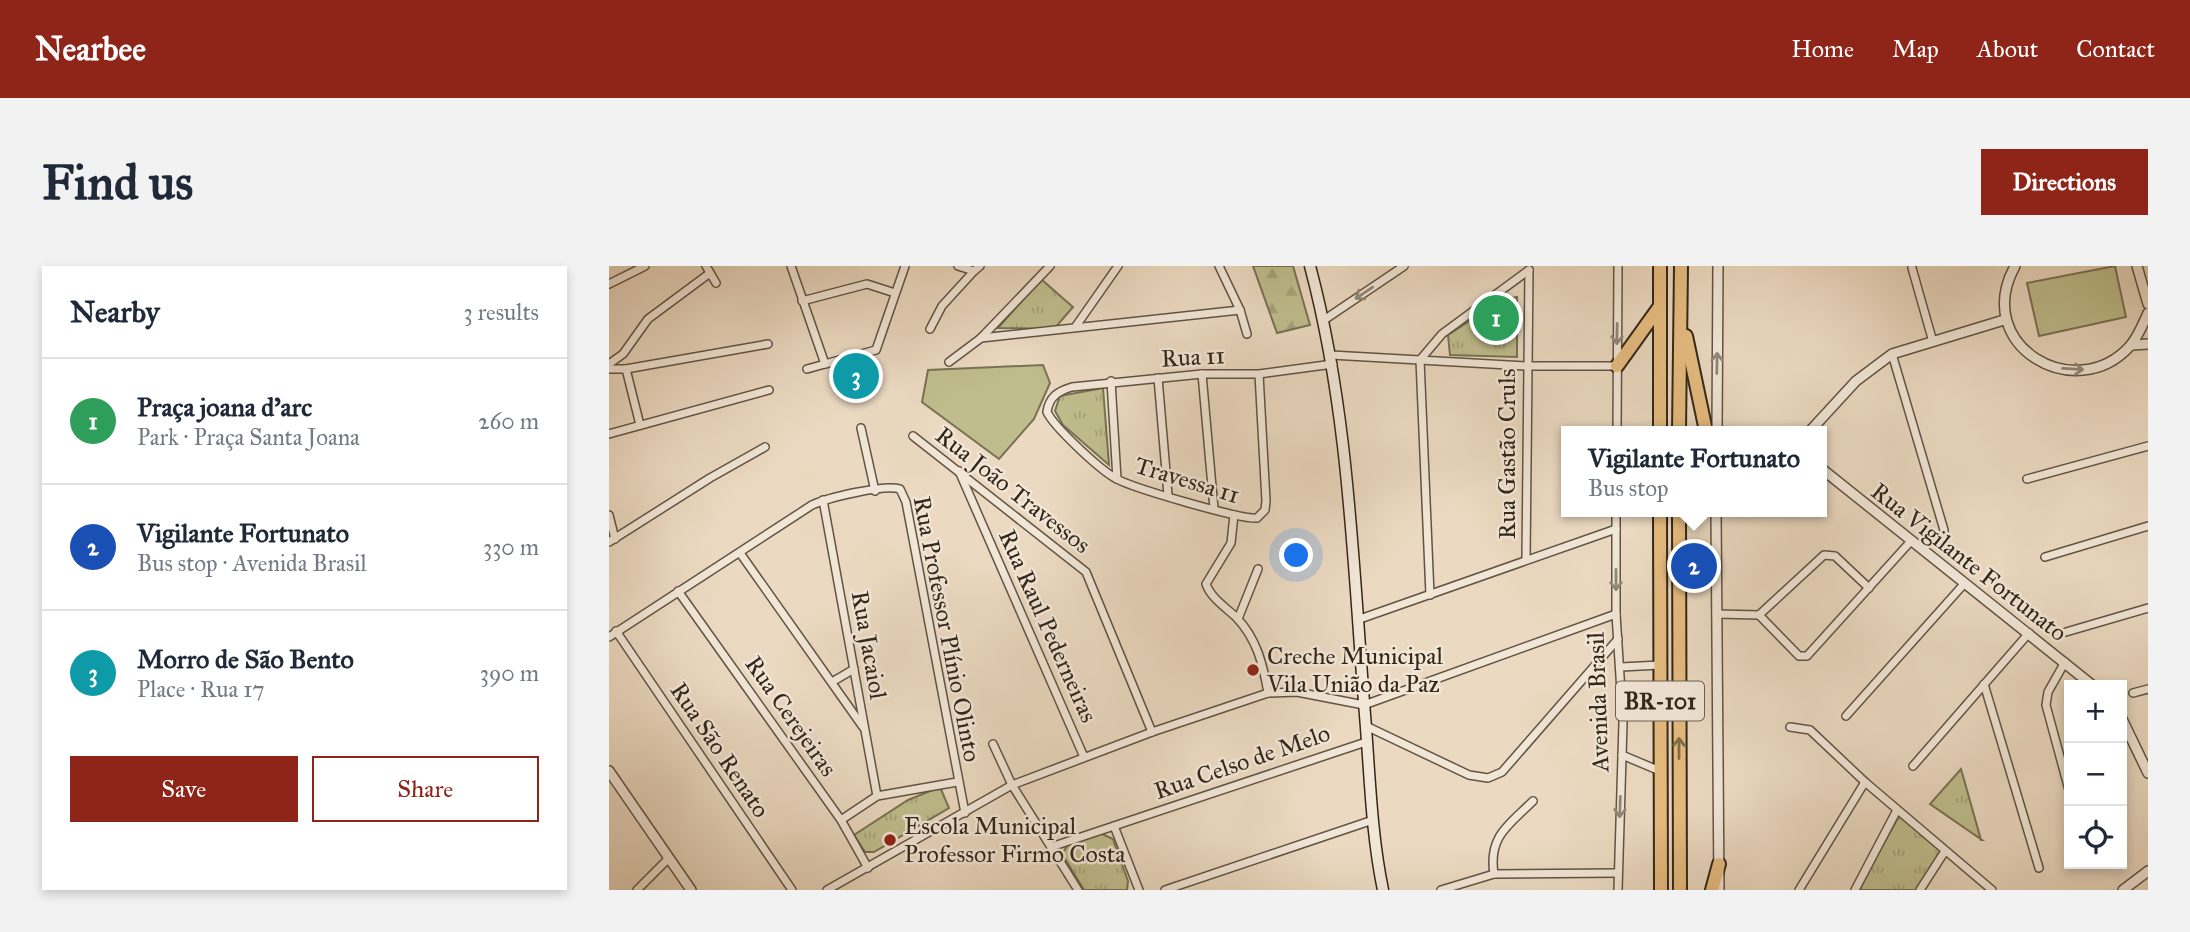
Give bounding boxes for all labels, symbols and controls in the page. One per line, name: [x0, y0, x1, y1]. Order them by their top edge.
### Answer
text: Nearbee: [35, 29, 146, 69]
text: Home: [1791, 34, 1854, 64]
text: Map: [1892, 34, 1939, 64]
text: About: [1977, 34, 2038, 64]
text: Contact: [2076, 34, 2155, 64]
button: Directions: [1981, 149, 2148, 215]
text: Find us: [42, 153, 193, 212]
one-way arrow: [1355, 286, 1374, 300]
pin: 1: [1473, 292, 1519, 344]
text: Nearby: [70, 294, 160, 330]
text: 3 results: [463, 298, 539, 326]
one-way arrow: [1611, 322, 1624, 345]
street label: Rua 11: [1160, 340, 1226, 374]
pin: 3: [833, 350, 879, 402]
one-way arrow: [1710, 352, 1724, 375]
one-way arrow: [2061, 363, 2084, 376]
street label: Rua Gastão Cruls: [1492, 369, 1522, 539]
text: Praça joana d'arc: [137, 391, 312, 423]
text: 1: [88, 407, 98, 435]
text: 260 m: [478, 407, 539, 435]
street label: Rua João Travessos: [930, 420, 1096, 560]
text: Park · Praça Santa Joana: [137, 423, 360, 451]
popup: [1561, 426, 1827, 517]
text: Vigilante Fortunato: [1588, 442, 1800, 474]
street label: Travessa 11: [1131, 450, 1243, 510]
text: Bus stop: [1588, 474, 1669, 502]
street label: Rua Vigilante Fortunato: [1865, 476, 2073, 648]
street label: Rua Professor Plínio Olinto: [907, 494, 987, 764]
text: Vigilante Fortunato: [137, 517, 349, 549]
street label: Rua Raul Pederneiras: [992, 525, 1104, 727]
text: 2: [87, 533, 99, 561]
text: 330 m: [483, 533, 539, 561]
your location: [1279, 538, 1313, 572]
pin: 2: [1671, 540, 1717, 592]
text: Bus stop · Avenida Brasil: [137, 549, 367, 577]
one-way arrow: [1609, 568, 1623, 591]
street label: Rua Jacaiol: [845, 589, 893, 702]
street label: Avenida Brasil: [1581, 631, 1615, 773]
place label: Creche Municipal Vila União da Paz: [1266, 641, 1443, 699]
text: Morro de São Bento: [137, 643, 354, 675]
street label: Rua Cerejeiras: [738, 650, 844, 782]
text: 3: [88, 659, 98, 687]
text: 390 m: [480, 659, 539, 687]
marker: Creche Municipal Vila União da Paz: [1245, 662, 1261, 678]
text: Place · Rua 17: [137, 675, 265, 703]
street label: Rua São Renato: [664, 677, 776, 823]
map controls: [2064, 680, 2127, 869]
button: +: [2064, 680, 2127, 743]
road number: BR-101: [1616, 682, 1704, 720]
street label: Rua Celso de Melo: [1150, 718, 1334, 806]
one-way arrow: [1672, 737, 1686, 760]
button: −: [2064, 743, 2127, 806]
button: Save: [70, 756, 298, 822]
button: Share: [312, 756, 539, 822]
one-way arrow: [1614, 795, 1627, 818]
button: locate: [2064, 806, 2127, 869]
place label: Escola Municipal Professor Firmo Costa: [904, 811, 1126, 869]
marker: Escola Municipal Professor Firmo Costa: [882, 832, 898, 848]

